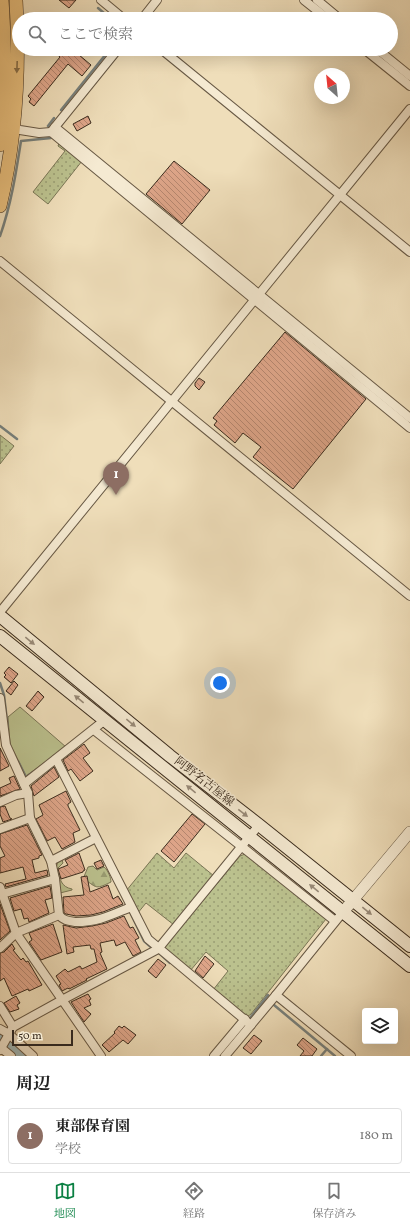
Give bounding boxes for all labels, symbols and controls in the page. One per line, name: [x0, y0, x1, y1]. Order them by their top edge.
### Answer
search box: [12, 12, 398, 56]
icon: search: [26, 23, 48, 45]
text: ここで検索: [58, 25, 133, 46]
one-way arrow: [13, 61, 20, 73]
north arrow: [314, 68, 350, 104]
pin: 1: [103, 462, 129, 495]
one-way arrow: [25, 636, 36, 645]
your location: [210, 673, 230, 693]
one-way arrow: [74, 695, 84, 703]
one-way arrow: [125, 719, 136, 728]
street label: 阿野名古屋線: [171, 754, 237, 810]
one-way arrow: [186, 785, 197, 794]
one-way arrow: [238, 808, 249, 817]
one-way arrow: [309, 884, 320, 893]
one-way arrow: [361, 907, 372, 916]
map controls: [362, 1008, 398, 1044]
button: layers: [362, 1008, 398, 1044]
scale bar: [12, 1028, 73, 1047]
text: 50 m: [18, 1029, 42, 1044]
text: 周辺: [16, 1073, 50, 1096]
text: 東部保育園: [55, 1117, 130, 1138]
text: 1: [27, 1127, 33, 1145]
text: 180 m: [359, 1127, 393, 1145]
text: 学校: [55, 1141, 81, 1159]
tab: 地図: [54, 1180, 76, 1222]
tab: 経路: [183, 1180, 205, 1222]
tab: 保存済み: [312, 1180, 356, 1222]

